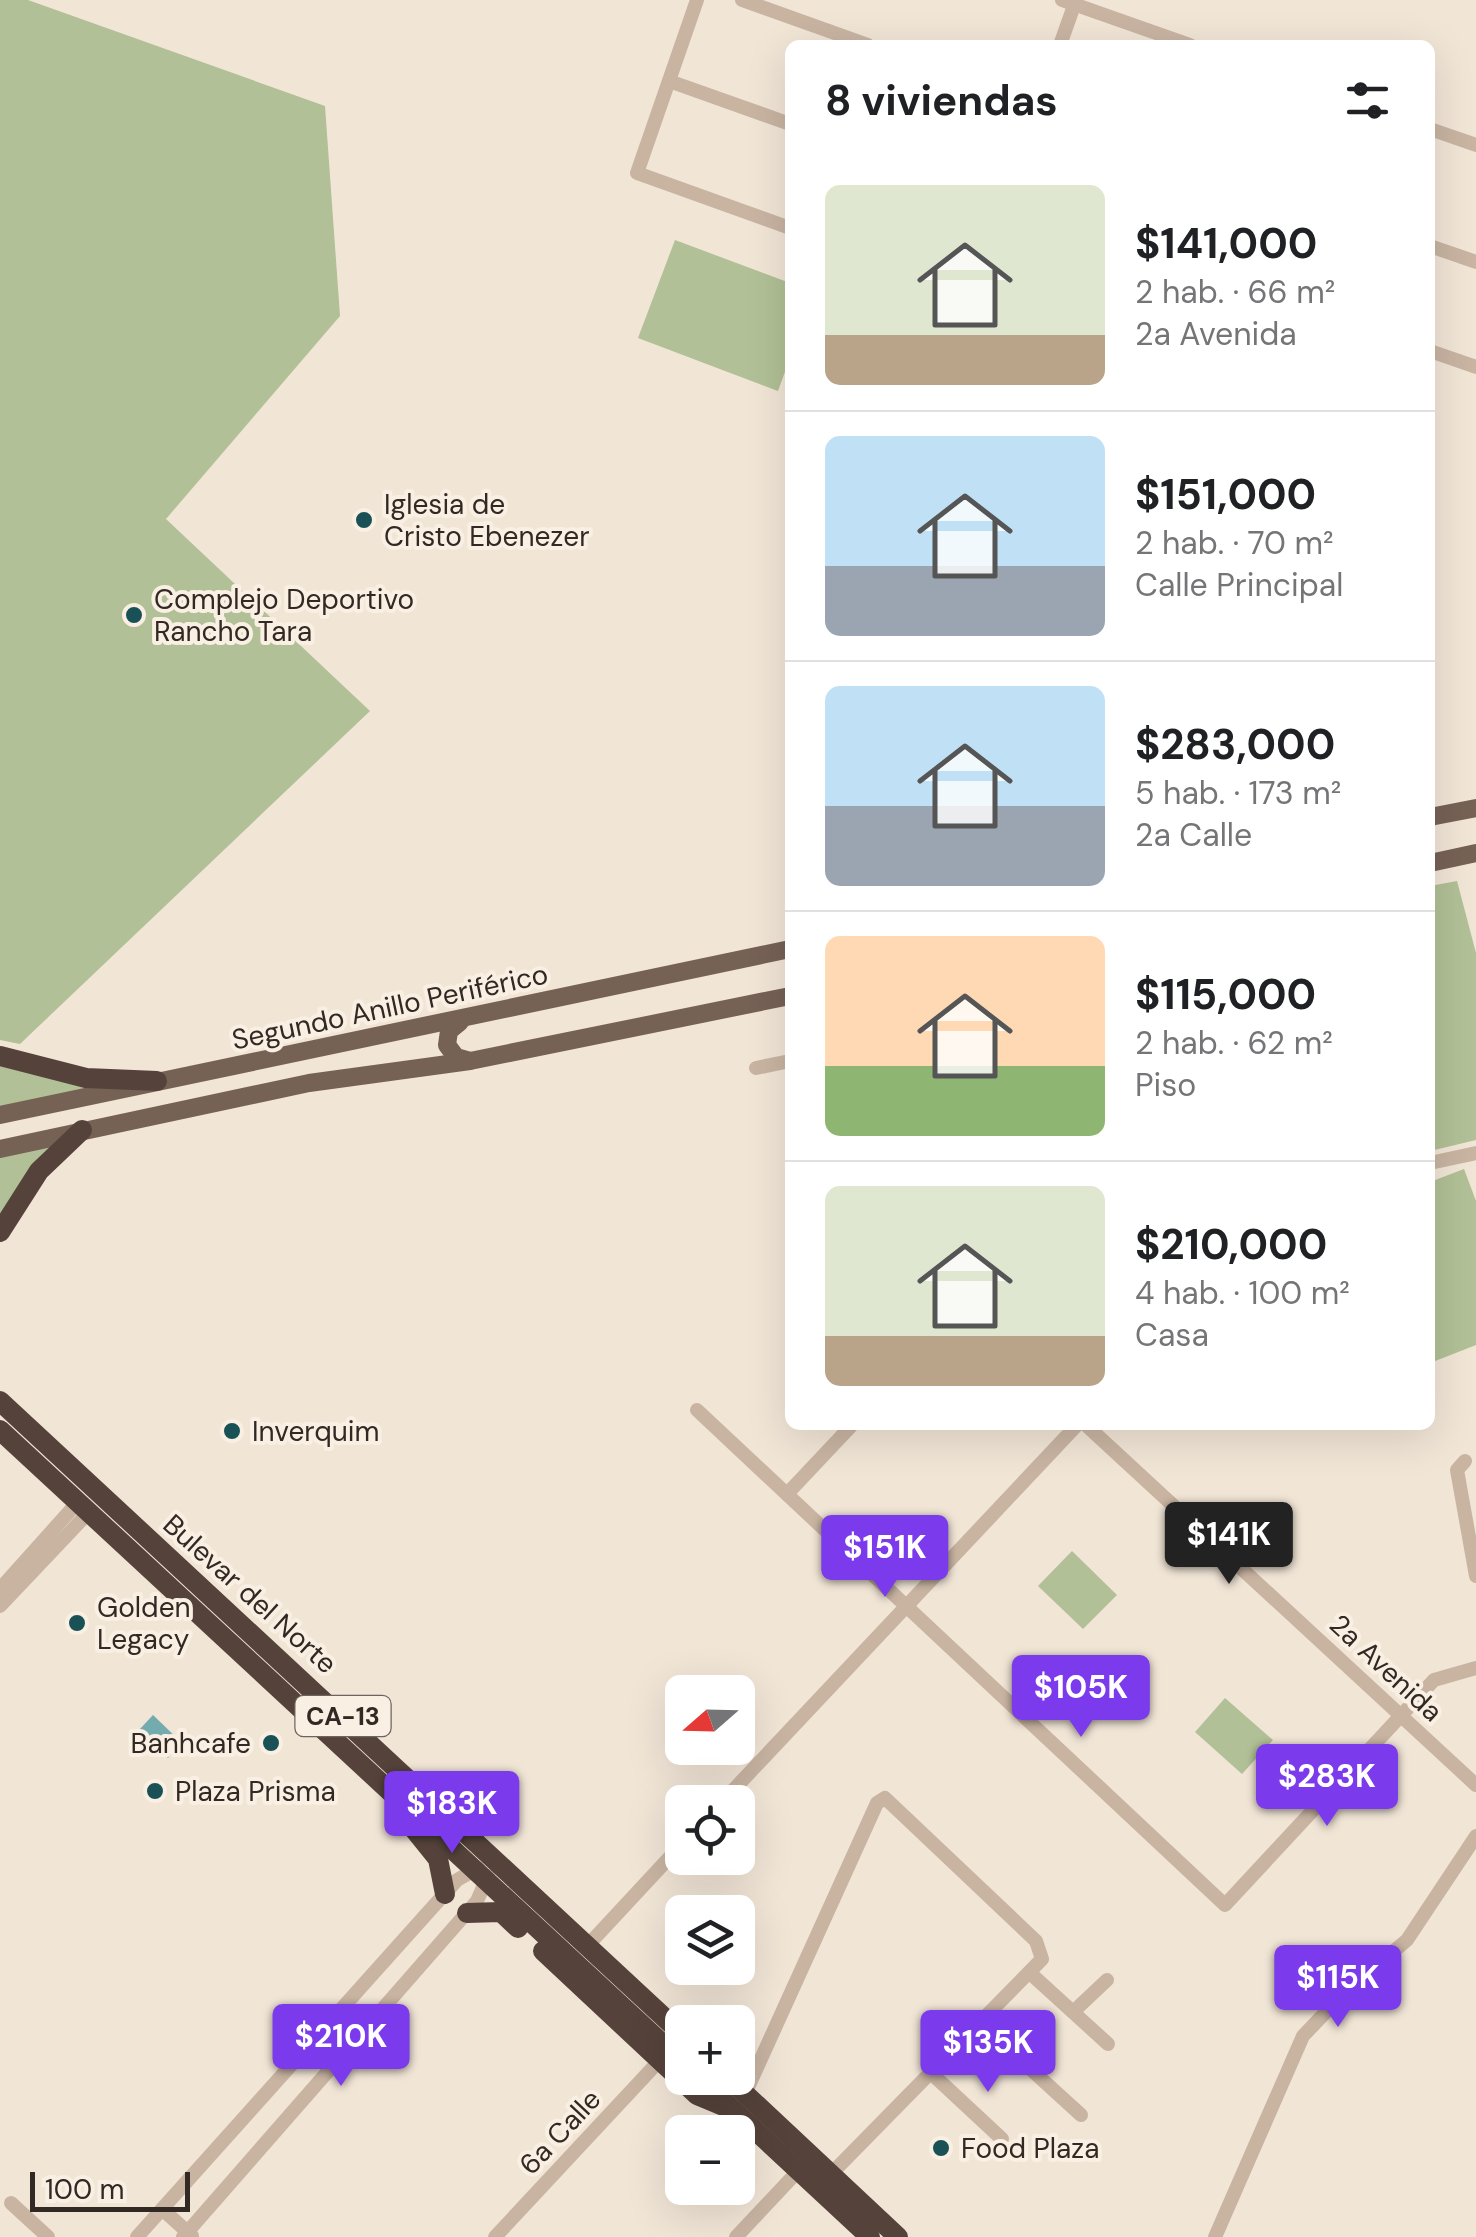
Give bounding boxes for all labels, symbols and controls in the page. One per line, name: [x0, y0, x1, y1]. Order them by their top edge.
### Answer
text: 8 viviendas: [825, 73, 1058, 128]
icon: filters: [1340, 73, 1395, 128]
text: $141,000: [1135, 216, 1317, 271]
icon: home: [905, 225, 1025, 345]
text: 2 hab. · 66 m²: [1135, 271, 1335, 313]
text: 2a Avenida: [1135, 313, 1297, 355]
text: $151,000: [1135, 467, 1316, 522]
icon: home: [905, 476, 1025, 596]
place label: Iglesia de Cristo Ebenezer: [384, 486, 590, 555]
marker: Iglesia de Cristo Ebenezer: [353, 509, 375, 531]
text: 2 hab. · 70 m²: [1135, 522, 1334, 564]
text: Calle Principal: [1135, 564, 1343, 606]
place label: Complejo Deportivo Rancho Tara: [154, 581, 414, 650]
marker: Complejo Deportivo Rancho Tara: [123, 604, 145, 626]
text: $283,000: [1135, 717, 1335, 772]
icon: home: [905, 726, 1025, 846]
text: 5 hab. · 173 m²: [1135, 772, 1341, 814]
text: 2a Calle: [1135, 814, 1252, 856]
street label: Segundo Anillo Periférico: [229, 955, 551, 1059]
text: $115,000: [1135, 967, 1316, 1022]
icon: home: [905, 976, 1025, 1096]
text: 2 hab. · 62 m²: [1135, 1022, 1333, 1064]
text: Piso: [1135, 1064, 1196, 1106]
text: $210,000: [1135, 1217, 1327, 1272]
icon: home: [905, 1226, 1025, 1346]
text: 4 hab. · 100 m²: [1135, 1272, 1350, 1314]
text: Casa: [1135, 1314, 1209, 1356]
place label: Inverquim: [252, 1413, 379, 1450]
marker: Inverquim: [221, 1420, 243, 1442]
pin: $141K: [1159, 1502, 1299, 1587]
street label: Bulevar del Norte: [155, 1506, 345, 1682]
text: $141K: [1187, 1513, 1271, 1555]
pin: $151K: [815, 1515, 955, 1600]
text: $151K: [843, 1526, 927, 1568]
place label: Golden Legacy: [97, 1589, 191, 1658]
street label: 2a Avenida: [1322, 1606, 1450, 1730]
marker: Golden Legacy: [66, 1612, 88, 1634]
pin: $105K: [1011, 1655, 1151, 1740]
text: $105K: [1034, 1666, 1128, 1708]
north arrow: [665, 1675, 755, 1765]
map controls: [665, 1675, 755, 2205]
road number: CA-13: [296, 1696, 390, 1736]
place label: Banhcafe: [131, 1725, 251, 1762]
marker: Banhcafe: [260, 1732, 282, 1754]
pin: $283K: [1257, 1744, 1397, 1829]
text: $283K: [1278, 1755, 1376, 1797]
pin: $183K: [382, 1771, 522, 1856]
place label: Plaza Prisma: [175, 1773, 336, 1810]
marker: Plaza Prisma: [144, 1780, 166, 1802]
text: $183K: [406, 1782, 498, 1824]
button: locate: [665, 1785, 755, 1875]
button: layers: [665, 1895, 755, 1985]
pin: $115K: [1268, 1945, 1408, 2030]
text: $115K: [1296, 1956, 1380, 1998]
pin: $210K: [271, 2004, 411, 2089]
button: +: [665, 2005, 755, 2095]
pin: $135K: [918, 2010, 1058, 2095]
text: $210K: [295, 2015, 387, 2057]
text: $135K: [942, 2021, 1034, 2063]
street label: 6a Calle: [511, 2081, 609, 2183]
button: −: [665, 2115, 755, 2205]
place label: Food Plaza: [961, 2130, 1099, 2167]
marker: Food Plaza: [930, 2137, 952, 2159]
scale bar: [30, 2167, 190, 2212]
text: 100 m: [45, 2171, 124, 2208]

